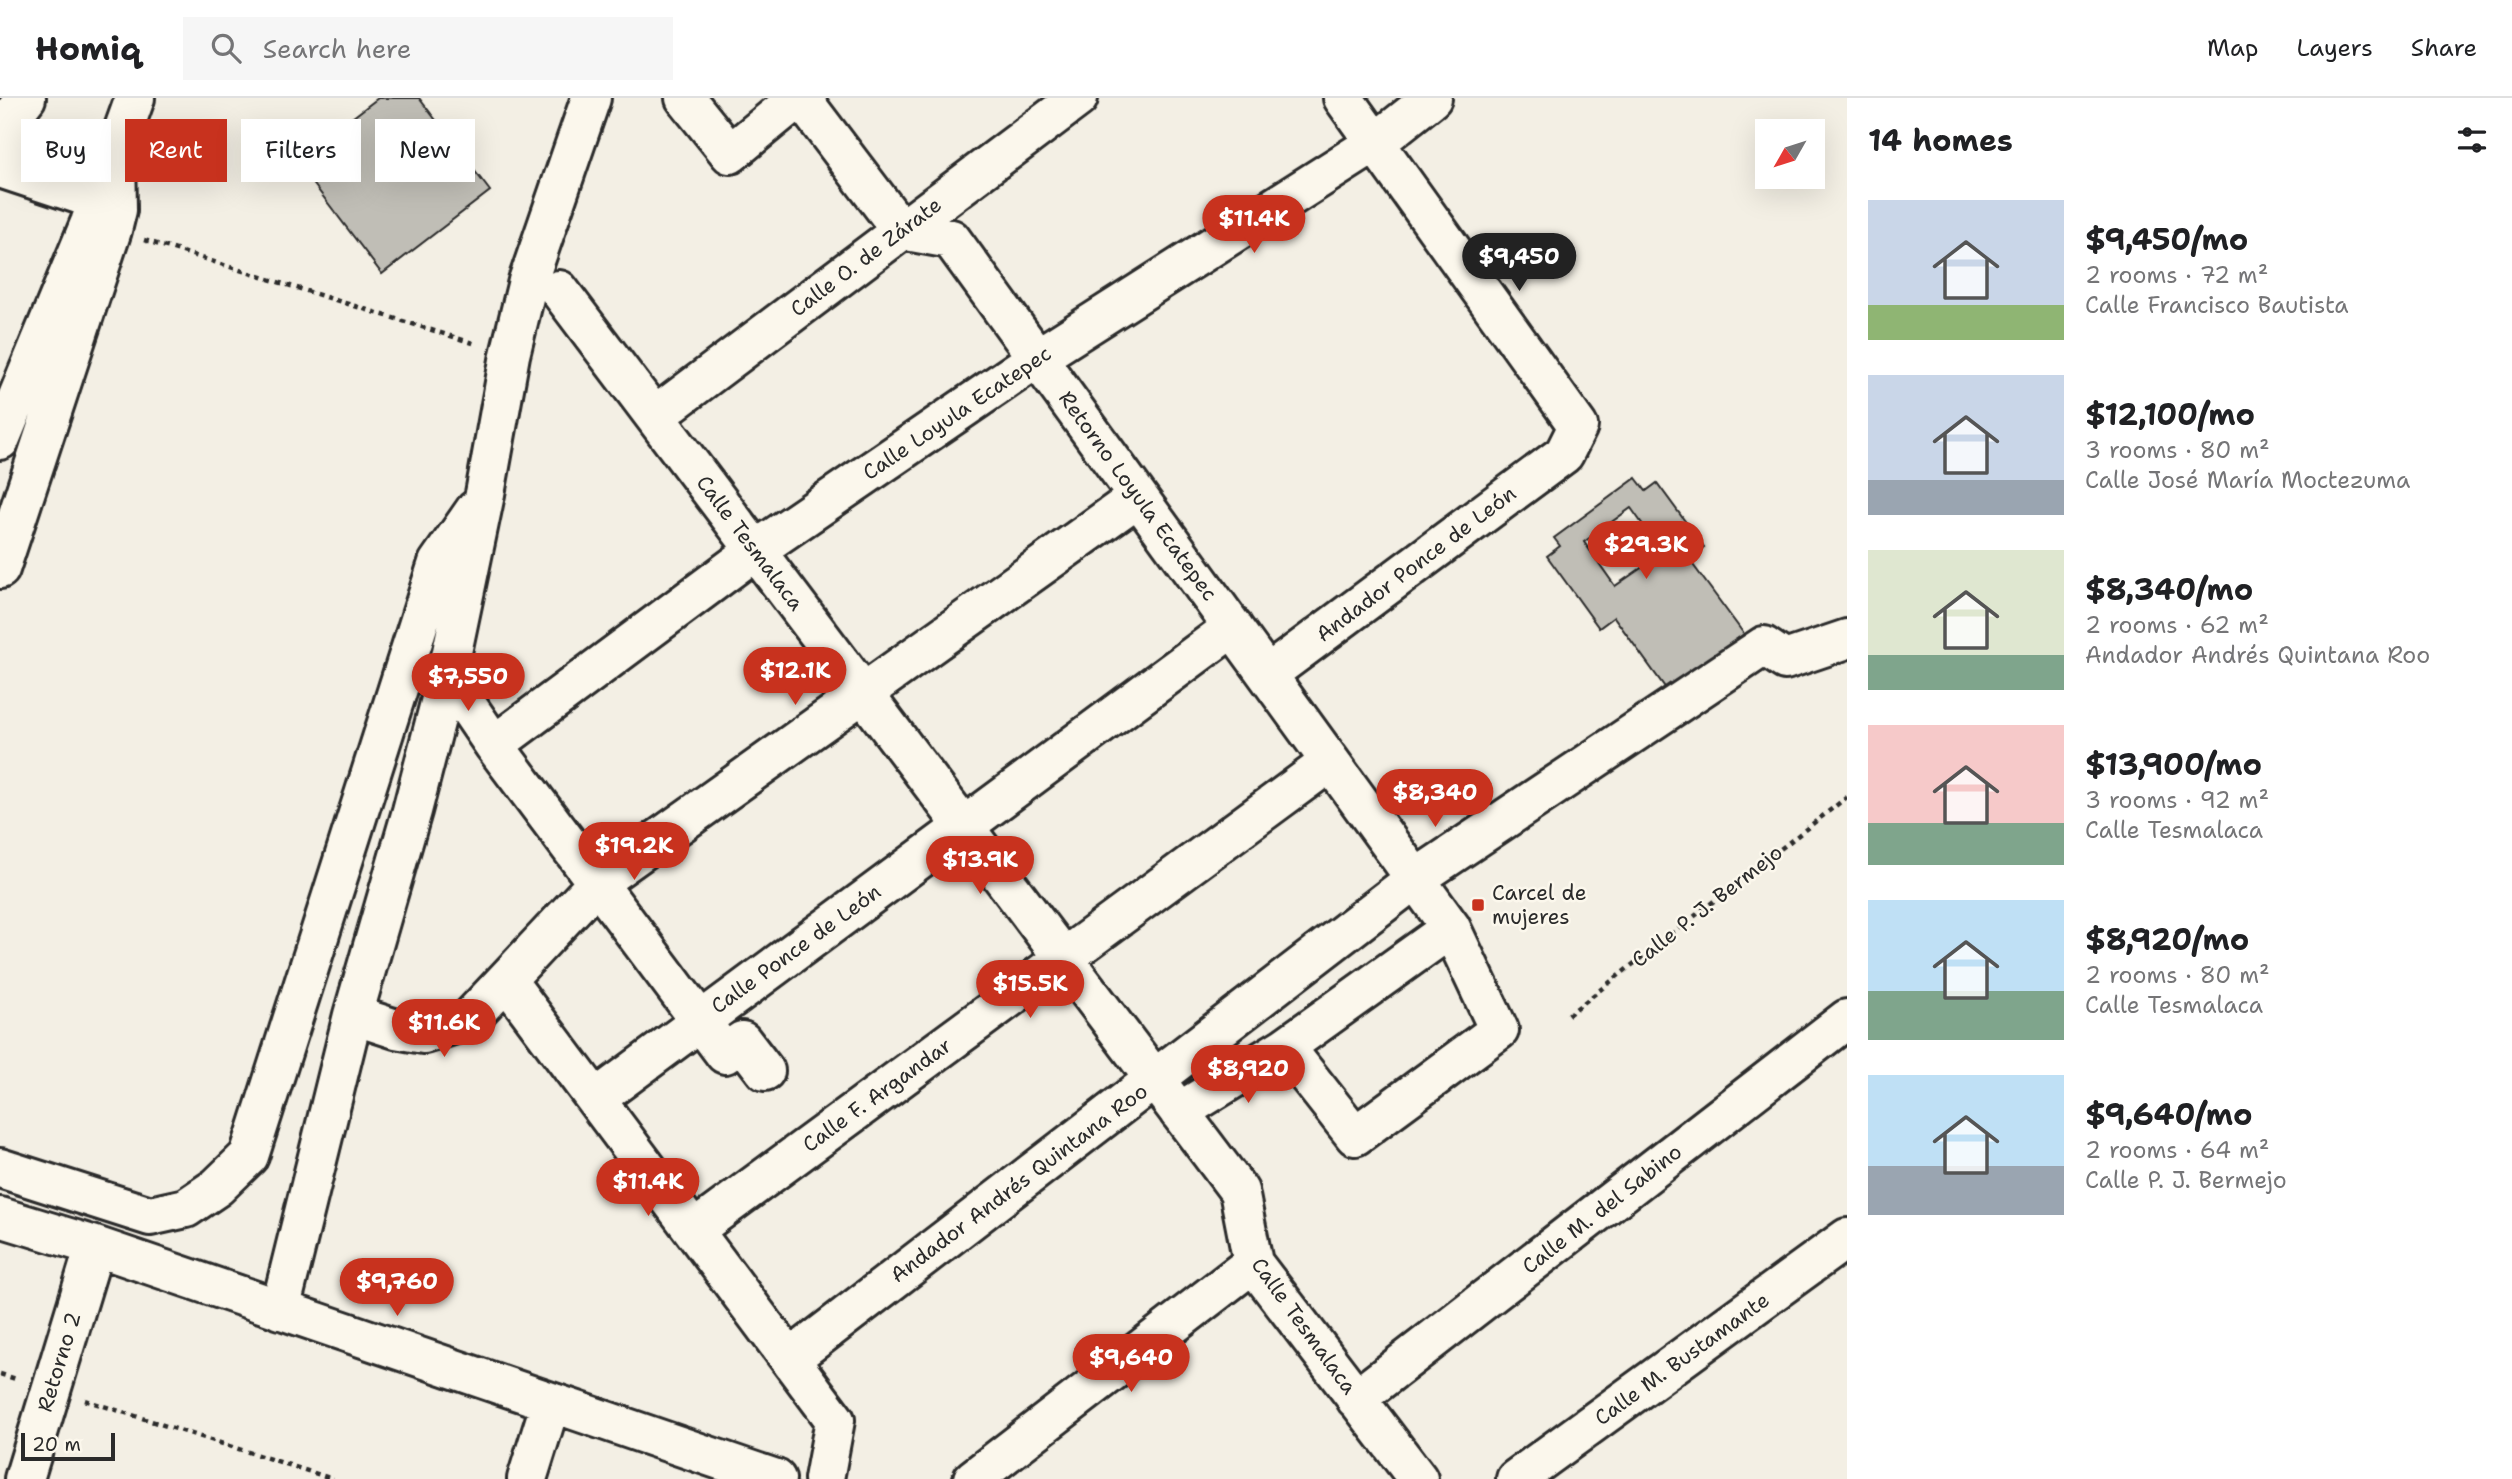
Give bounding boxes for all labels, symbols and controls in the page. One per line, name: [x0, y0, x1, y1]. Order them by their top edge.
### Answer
search box: [183, 17, 673, 80]
text: Homiq: [35, 26, 141, 71]
icon: search: [207, 29, 245, 67]
text: Search here: [263, 31, 411, 66]
text: Map: [2207, 32, 2258, 64]
text: Layers: [2296, 32, 2373, 64]
text: Share: [2411, 32, 2477, 64]
chip: Buy: [21, 119, 111, 182]
chip: Rent: [125, 119, 227, 182]
chip: Filters: [241, 119, 361, 182]
chip: New: [375, 119, 475, 182]
north arrow: [1755, 119, 1825, 189]
map controls: [1755, 119, 1825, 189]
text: 14 homes: [1868, 120, 2013, 161]
icon: filters: [2453, 121, 2491, 159]
street label: Calle O. de Zárate: [785, 191, 947, 323]
pin: $11.4K: [1197, 195, 1311, 255]
text: $11.4K: [1218, 203, 1290, 233]
text: $9,450/mo: [2085, 219, 2248, 260]
icon: home: [1924, 228, 2008, 312]
pin: $9,450: [1462, 234, 1576, 293]
text: $9,450: [1478, 241, 1560, 271]
text: 2 rooms · 72 m²: [2085, 260, 2268, 290]
text: Calle Francisco Bautista: [2085, 290, 2349, 320]
street label: Calle Loyula Ecatepec: [857, 339, 1057, 487]
street label: Retorno Loyula Ecatepec: [1052, 386, 1224, 606]
text: $12,100/mo: [2085, 394, 2255, 435]
icon: home: [1924, 403, 2008, 487]
text: 3 rooms · 80 m²: [2085, 435, 2270, 465]
text: Calle José María Moctezuma: [2085, 465, 2410, 495]
street label: Calle Tesmalaca: [690, 470, 810, 616]
street label: Andador Ponce de León: [1310, 479, 1522, 648]
pin: $29.3K: [1589, 522, 1703, 581]
text: $29.3K: [1604, 529, 1688, 559]
text: $8,340/mo: [2085, 569, 2253, 610]
icon: home: [1924, 578, 2008, 662]
text: 2 rooms · 62 m²: [2085, 610, 2269, 640]
text: Andador Andrés Quintana Roo: [2085, 640, 2430, 670]
pin: $12.1K: [738, 648, 852, 707]
pin: $7,550: [411, 654, 525, 713]
text: $12.1K: [759, 655, 831, 685]
text: $7,550: [428, 661, 508, 691]
text: $13,900/mo: [2085, 744, 2262, 785]
icon: home: [1924, 753, 2008, 837]
pin: $8,340: [1378, 770, 1492, 829]
text: $8,340: [1392, 777, 1478, 807]
text: 3 rooms · 92 m²: [2085, 785, 2269, 815]
text: Calle Tesmalaca: [2085, 815, 2263, 845]
pin: $19.2K: [577, 822, 691, 882]
text: $19.2K: [594, 830, 674, 860]
pin: $13.9K: [923, 836, 1037, 896]
street label: Calle P. J. Bermejo: [1626, 838, 1788, 974]
text: $13.9K: [942, 844, 1018, 874]
street label: Calle Ponce de León: [705, 878, 887, 1020]
place label: Carcel de mujeres: [1492, 879, 1587, 931]
marker: Carcel de mujeres: [1470, 897, 1486, 913]
text: $8,920/mo: [2085, 919, 2249, 960]
icon: home: [1924, 928, 2008, 1012]
pin: $15.5K: [973, 960, 1087, 1020]
text: 2 rooms · 80 m²: [2085, 960, 2270, 990]
text: $15.5K: [992, 968, 1068, 998]
text: Calle Tesmalaca: [2085, 990, 2263, 1020]
pin: $11.6K: [387, 1000, 501, 1059]
text: $11.6K: [408, 1007, 480, 1037]
street label: Calle F. Argandar: [797, 1031, 957, 1159]
pin: $8,920: [1191, 1046, 1305, 1105]
text: $8,920: [1207, 1053, 1289, 1083]
street label: Andador Andrés Quintana Roo: [885, 1077, 1153, 1289]
text: $9,640/mo: [2085, 1094, 2253, 1135]
icon: home: [1924, 1103, 2008, 1187]
text: 2 rooms · 64 m²: [2085, 1135, 2269, 1165]
street label: Calle M. del Sabino: [1516, 1138, 1688, 1280]
pin: $11.4K: [591, 1158, 705, 1218]
text: Calle P. J. Bermejo: [2085, 1165, 2287, 1195]
text: $11.4K: [612, 1166, 684, 1196]
street label: Calle Tesmalaca: [1245, 1252, 1363, 1400]
pin: $9,760: [340, 1258, 454, 1318]
text: $9,760: [356, 1266, 438, 1296]
street label: Calle M. Bustamante: [1589, 1286, 1775, 1432]
street label: Retorno 2: [31, 1309, 87, 1415]
pin: $9,640: [1074, 1334, 1188, 1394]
text: $9,640: [1089, 1342, 1173, 1372]
scale bar: [21, 1430, 116, 1462]
text: 20 m: [32, 1432, 81, 1457]

